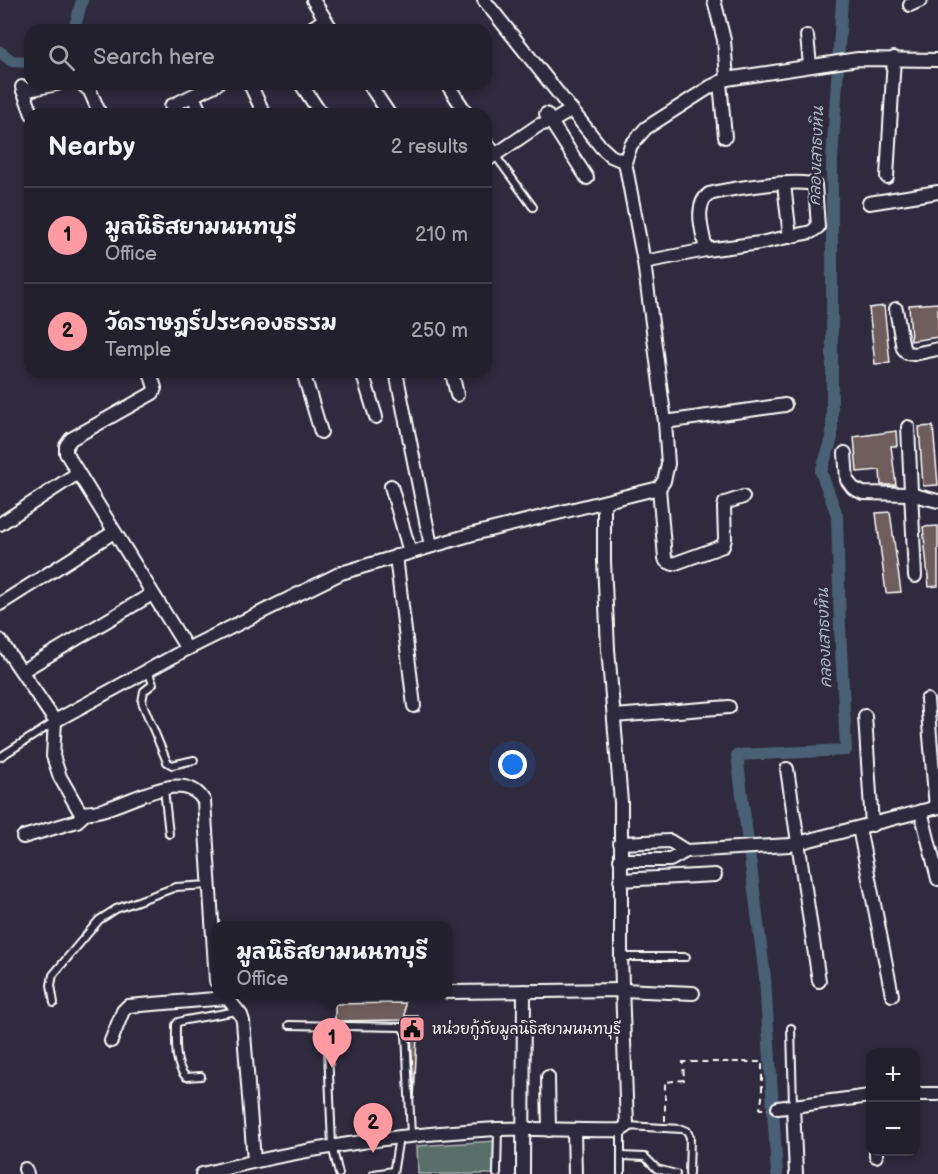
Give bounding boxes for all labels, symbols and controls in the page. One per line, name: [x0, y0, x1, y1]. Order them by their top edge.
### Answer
search box: [24, 24, 492, 90]
icon: search: [45, 41, 78, 74]
text: Search here: [93, 44, 215, 71]
water label: คลองเสาธงหิน: [805, 105, 828, 206]
text: Nearby: [48, 132, 135, 163]
text: 2 results: [391, 135, 468, 159]
text: มูลนิธิสยามนนทบุรี: [105, 214, 296, 241]
text: 1: [63, 223, 72, 247]
text: 210 m: [415, 223, 468, 247]
text: Office: [105, 242, 157, 266]
text: วัดราษฎร์ประคองธรรม: [105, 310, 337, 337]
text: 2: [62, 319, 73, 343]
text: 250 m: [411, 319, 468, 343]
text: Temple: [105, 338, 171, 362]
water label: คลองเสาธงหิน: [813, 587, 836, 688]
your location: [498, 750, 527, 779]
popup: [212, 921, 452, 999]
text: มูลนิธิสยามนนทบุรี: [236, 939, 428, 966]
text: Office: [236, 967, 288, 991]
public building icon: หน่วยกู้ภัยมูลนิธิสยามนนทบุรี: [397, 1014, 427, 1044]
pin: 1: [312, 1018, 352, 1068]
place label: หน่วยกู้ภัยมูลนิธิสยามนนทบุรี: [432, 1019, 622, 1040]
map controls: [866, 1048, 920, 1156]
button: +: [866, 1048, 920, 1102]
button: −: [866, 1102, 920, 1156]
pin: 2: [354, 1104, 392, 1153]

